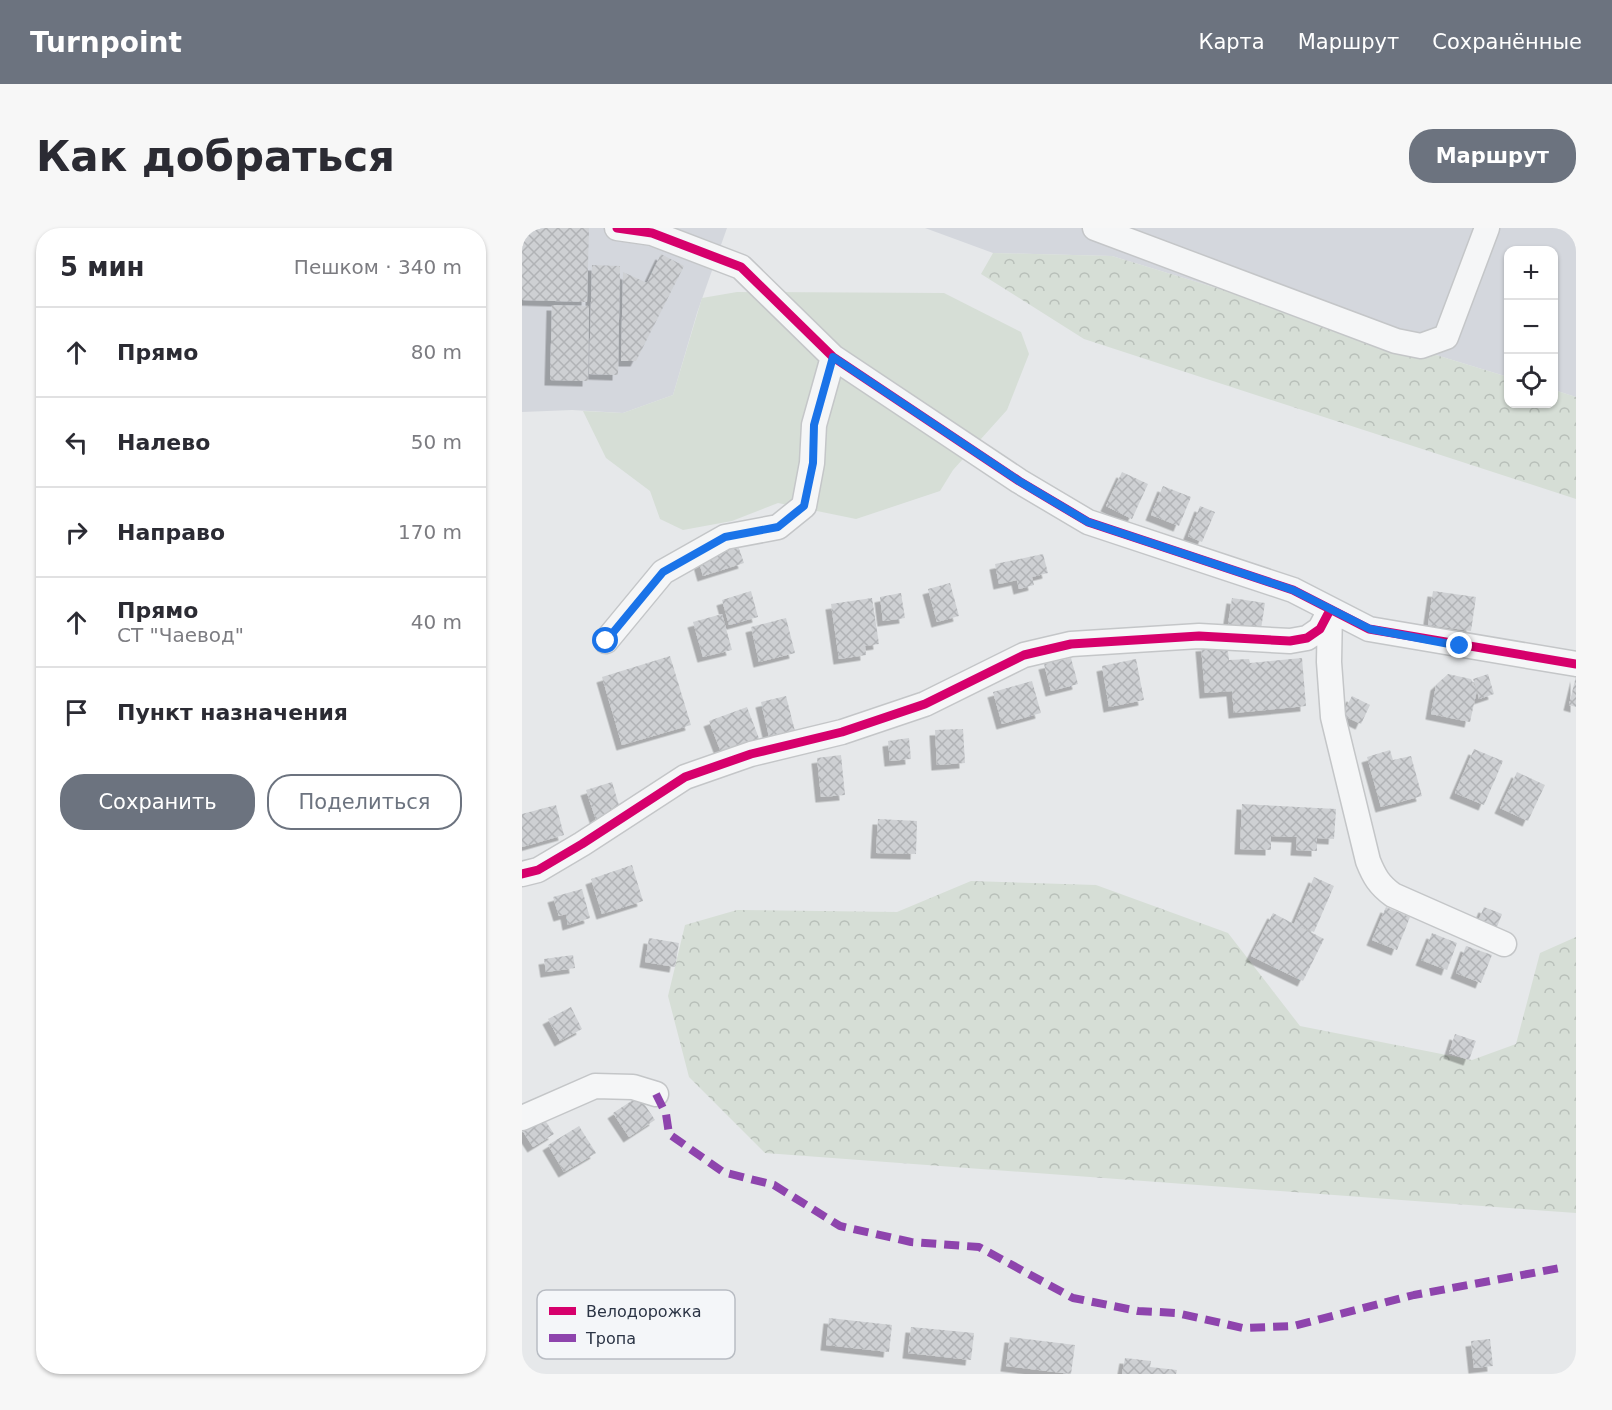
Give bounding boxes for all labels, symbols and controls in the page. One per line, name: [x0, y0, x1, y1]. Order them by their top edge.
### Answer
text: Turnpoint: [30, 26, 182, 59]
text: Карта: [1199, 30, 1265, 54]
text: Маршрут: [1298, 30, 1399, 54]
text: Сохранённые: [1432, 30, 1582, 54]
button: Маршрут: [1409, 129, 1576, 183]
text: Как добраться: [36, 132, 395, 181]
map controls: [1504, 246, 1558, 408]
button: +: [1504, 246, 1558, 300]
text: 5 мин: [60, 252, 145, 282]
text: Пешком · 340 m: [294, 255, 462, 279]
button: −: [1504, 300, 1558, 354]
icon: ahead: [60, 336, 93, 369]
text: Прямо: [117, 340, 198, 365]
text: 80 m: [411, 340, 462, 364]
button: locate: [1504, 354, 1558, 408]
icon: left: [60, 426, 93, 459]
text: Налево: [117, 430, 210, 455]
text: 50 m: [411, 430, 462, 454]
icon: right: [60, 516, 93, 549]
text: Направо: [117, 520, 225, 545]
text: 170 m: [398, 520, 462, 544]
text: Прямо: [117, 598, 198, 623]
icon: ahead: [60, 606, 93, 639]
text: 40 m: [411, 610, 462, 634]
text: СТ "Чаевод": [117, 623, 244, 647]
route start: [592, 627, 618, 653]
route end: [1446, 632, 1472, 658]
icon: arrive: [60, 696, 93, 729]
text: Пункт назначения: [117, 700, 348, 725]
button: Сохранить: [60, 774, 255, 830]
button: Поделиться: [267, 774, 462, 830]
legend: [537, 1290, 735, 1359]
text: Велодорожка: [586, 1302, 702, 1321]
text: Тропа: [585, 1329, 636, 1348]

